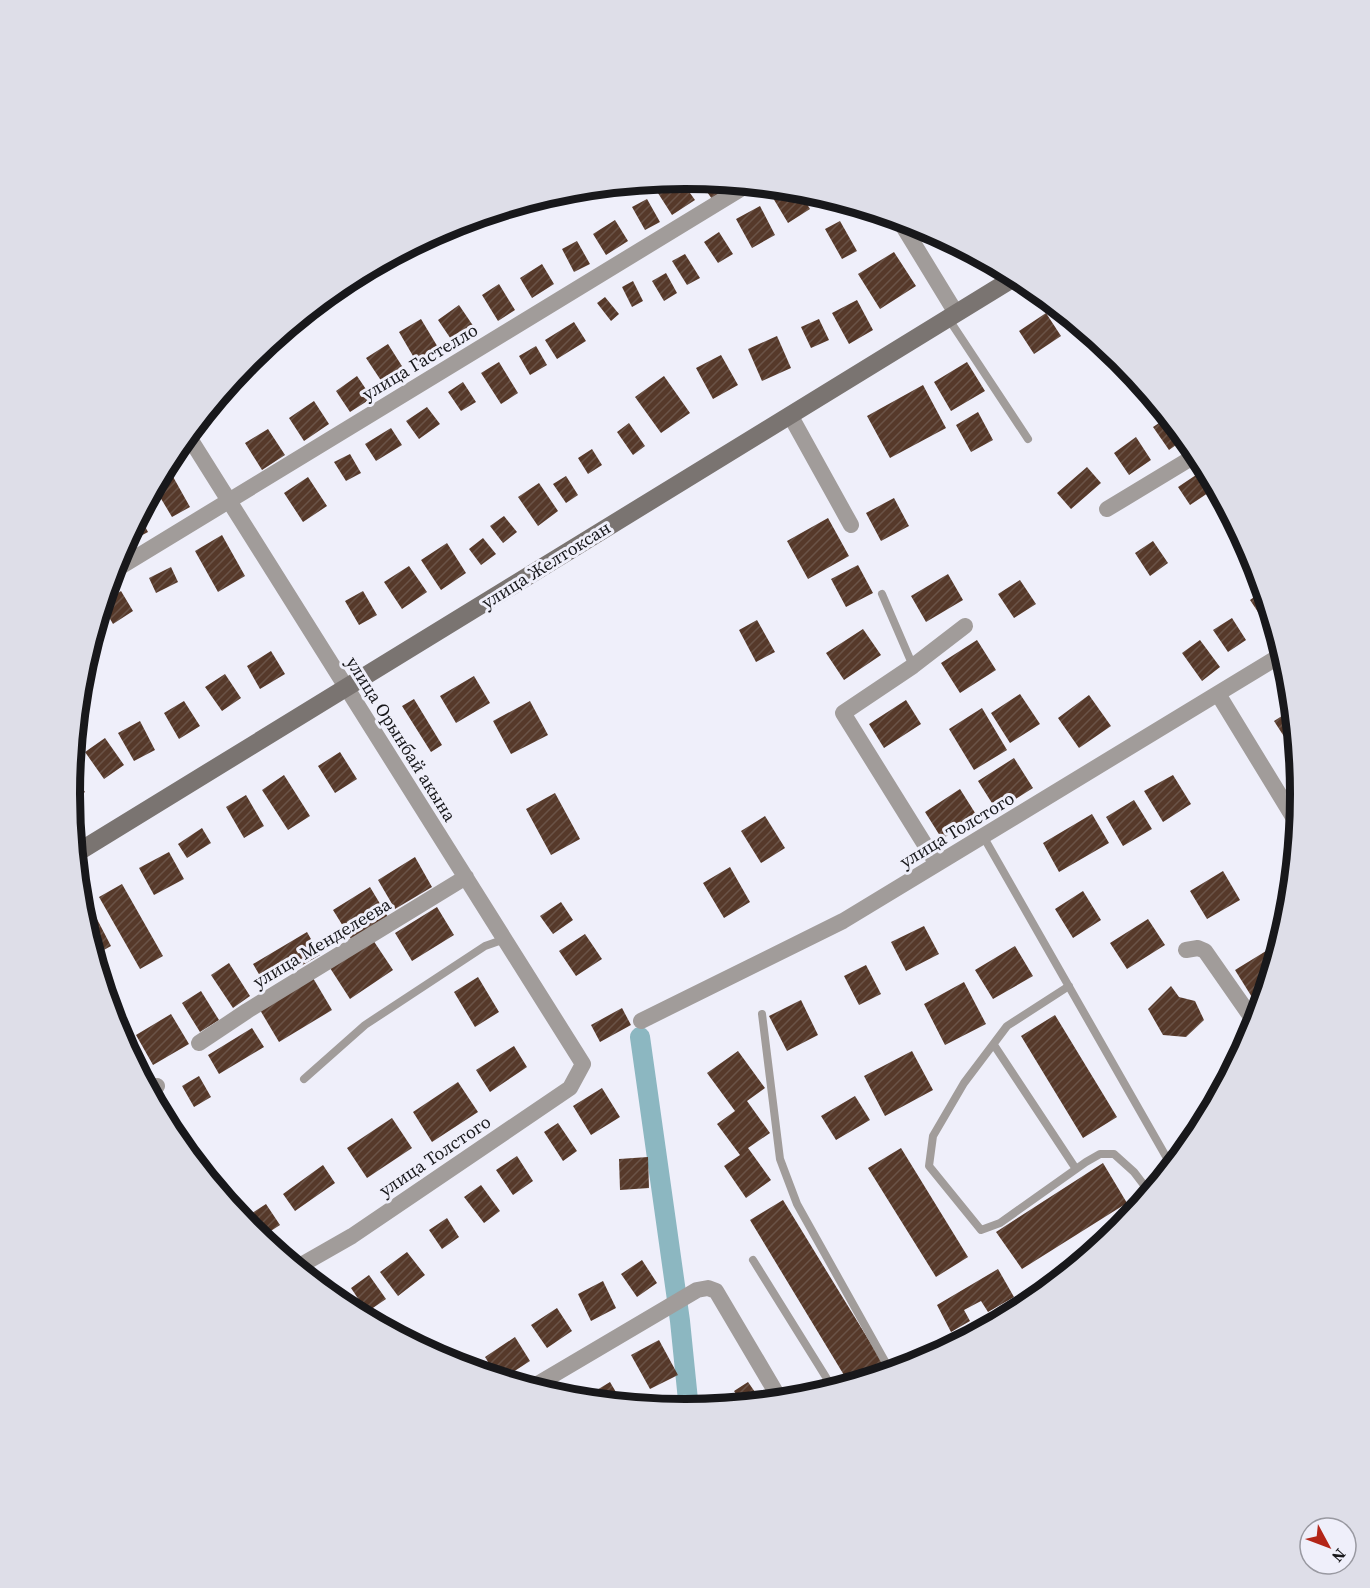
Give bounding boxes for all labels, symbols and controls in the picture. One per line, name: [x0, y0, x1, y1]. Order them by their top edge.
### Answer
street label: улица Гастелло: [357, 317, 482, 406]
street label: улица Желтоксан: [476, 515, 615, 614]
street label: улица Орынбай акына: [340, 651, 463, 827]
street label: улица Толстого: [895, 785, 1019, 874]
street label: улица Менделеева: [248, 891, 396, 994]
street label: улица Толстого: [374, 1109, 496, 1202]
north arrow: [1298, 1516, 1358, 1576]
text: N: [1327, 1544, 1351, 1568]

